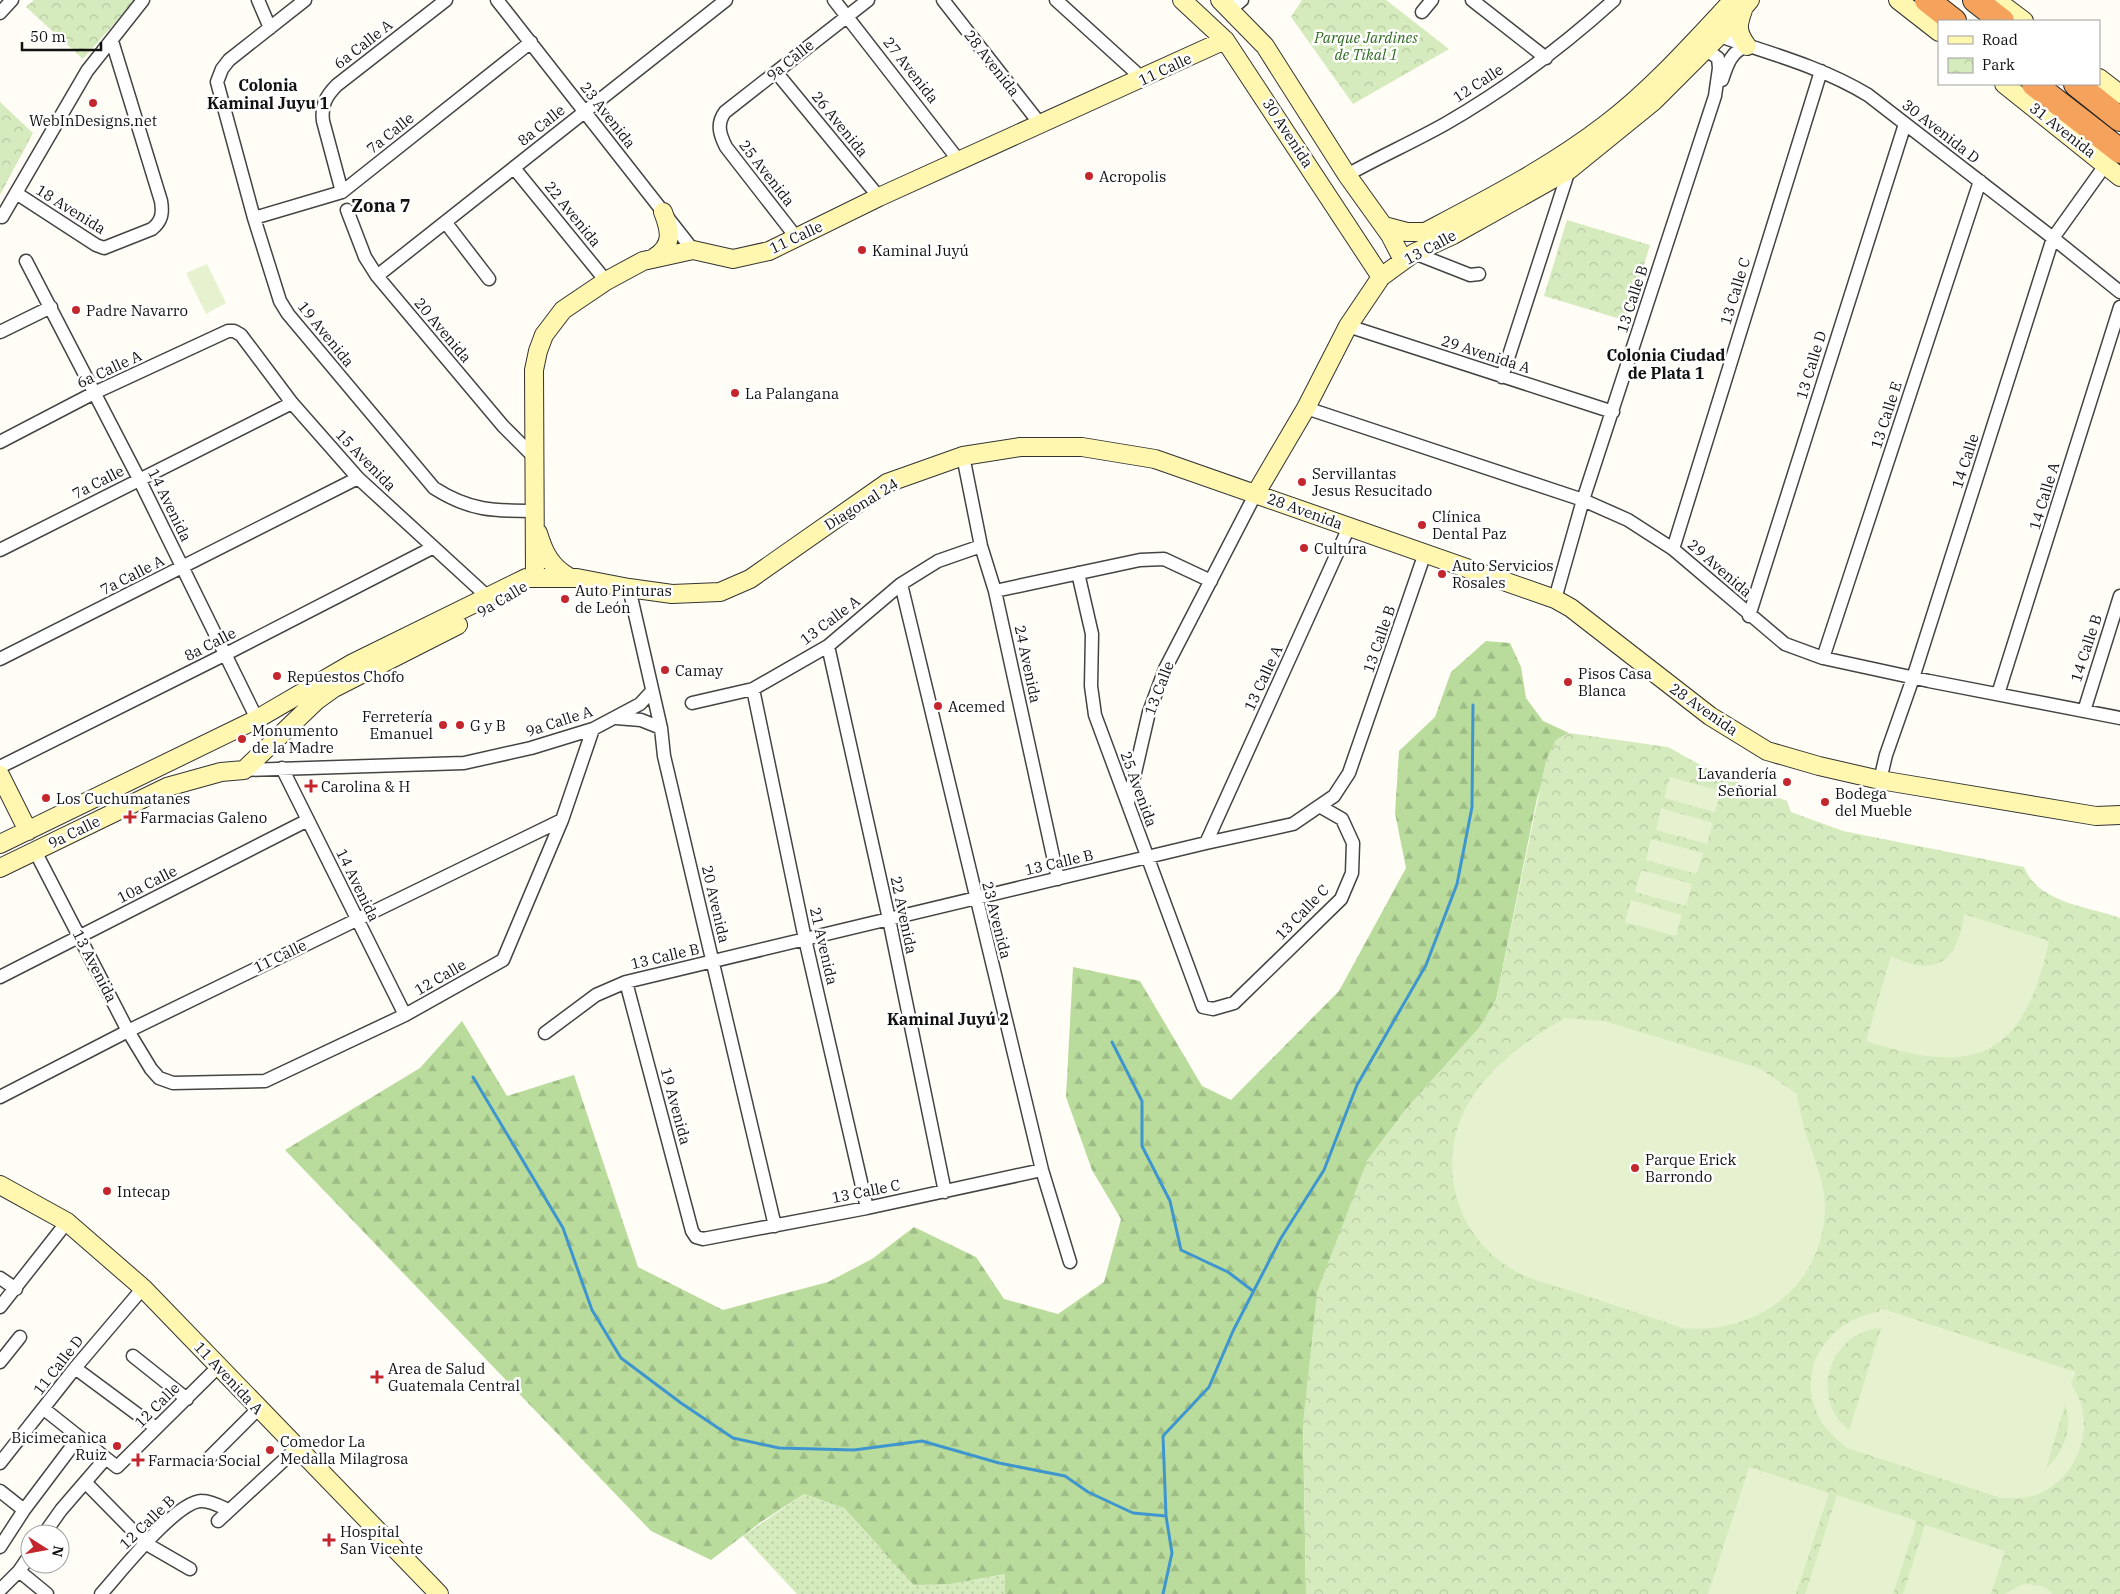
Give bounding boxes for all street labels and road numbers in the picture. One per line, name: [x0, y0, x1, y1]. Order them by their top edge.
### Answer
street label: 6a Calle A: [330, 15, 397, 73]
street label: 28 Avenida: [960, 26, 1024, 100]
street label: 27 Avenida: [879, 33, 943, 107]
street label: 9a Calle: [762, 35, 818, 85]
street label: 11 Calle: [1135, 48, 1195, 90]
street label: 12 Calle: [1449, 60, 1507, 106]
street label: 23 Avenida: [576, 78, 640, 152]
street label: 26 Avenida: [808, 87, 872, 161]
street label: 30 Avenida: [1259, 95, 1317, 171]
street label: 30 Avenida D: [1899, 95, 1983, 167]
street label: 31 Avenida: [2026, 98, 2100, 162]
street label: 8a Calle: [513, 100, 569, 150]
street label: 7a Calle: [362, 108, 418, 158]
street label: 25 Avenida: [735, 136, 799, 210]
street label: 22 Avenida: [541, 177, 605, 251]
street label: 18 Avenida: [33, 180, 109, 238]
street label: 11 Calle: [766, 216, 826, 258]
street label: 13 Calle: [1401, 225, 1459, 269]
street label: 13 Calle C: [1716, 255, 1754, 327]
street label: 13 Calle B: [1612, 263, 1652, 335]
street label: 20 Avenida: [410, 294, 476, 366]
street label: 19 Avenida: [294, 297, 358, 371]
street label: 13 Calle D: [1792, 329, 1830, 401]
street label: 29 Avenida A: [1439, 331, 1534, 378]
street label: 6a Calle A: [74, 345, 145, 392]
street label: 13 Calle E: [1866, 379, 1906, 451]
street label: 15 Avenida: [332, 425, 400, 495]
street label: 14 Calle: [1947, 431, 1983, 491]
street label: 14 Calle A: [2025, 459, 2064, 532]
street label: 7a Calle: [69, 461, 127, 503]
street label: 14 Avenida: [144, 465, 196, 545]
street label: Diagonal 24: [820, 474, 902, 534]
street label: 28 Avenida: [1265, 489, 1345, 533]
street label: 29 Avenida: [1684, 535, 1756, 601]
street label: 7a Calle A: [97, 550, 168, 599]
street label: 9a Calle: [473, 577, 531, 621]
street label: 13 Calle A: [796, 591, 864, 649]
street label: 13 Calle B: [1359, 603, 1399, 675]
street label: 14 Calle B: [2066, 612, 2106, 684]
street label: 8a Calle: [181, 623, 239, 665]
street label: 24 Avenida: [1011, 623, 1045, 705]
street label: 13 Calle A: [1240, 642, 1287, 714]
street label: 13 Calle: [1140, 658, 1178, 718]
street label: 28 Avenida: [1666, 679, 1742, 739]
street label: 9a Calle A: [523, 701, 596, 741]
street label: 25 Avenida: [1117, 749, 1161, 829]
street label: 9a Calle: [45, 811, 103, 853]
street label: 14 Avenida: [332, 845, 384, 925]
street label: 13 Calle B: [1023, 845, 1095, 879]
street label: 10a Calle: [114, 861, 180, 907]
street label: 20 Avenida: [698, 863, 734, 945]
street label: 22 Avenida: [887, 874, 921, 956]
street label: 23 Avenida: [978, 879, 1016, 961]
street label: 13 Calle C: [1271, 880, 1333, 944]
street label: 21 Avenida: [806, 905, 842, 987]
street label: 13 Avenida: [69, 927, 121, 1005]
street label: 11 Calle: [251, 935, 309, 977]
street label: 13 Calle B: [629, 939, 701, 973]
street label: 12 Calle: [411, 955, 469, 999]
street label: 19 Avenida: [657, 1065, 695, 1147]
street label: 13 Calle C: [830, 1175, 902, 1207]
street label: 11 Calle D: [29, 1331, 87, 1399]
street label: 11 Avenida A: [190, 1338, 268, 1419]
street label: 12 Calle: [130, 1378, 184, 1432]
street label: 12 Calle B: [115, 1491, 179, 1553]

